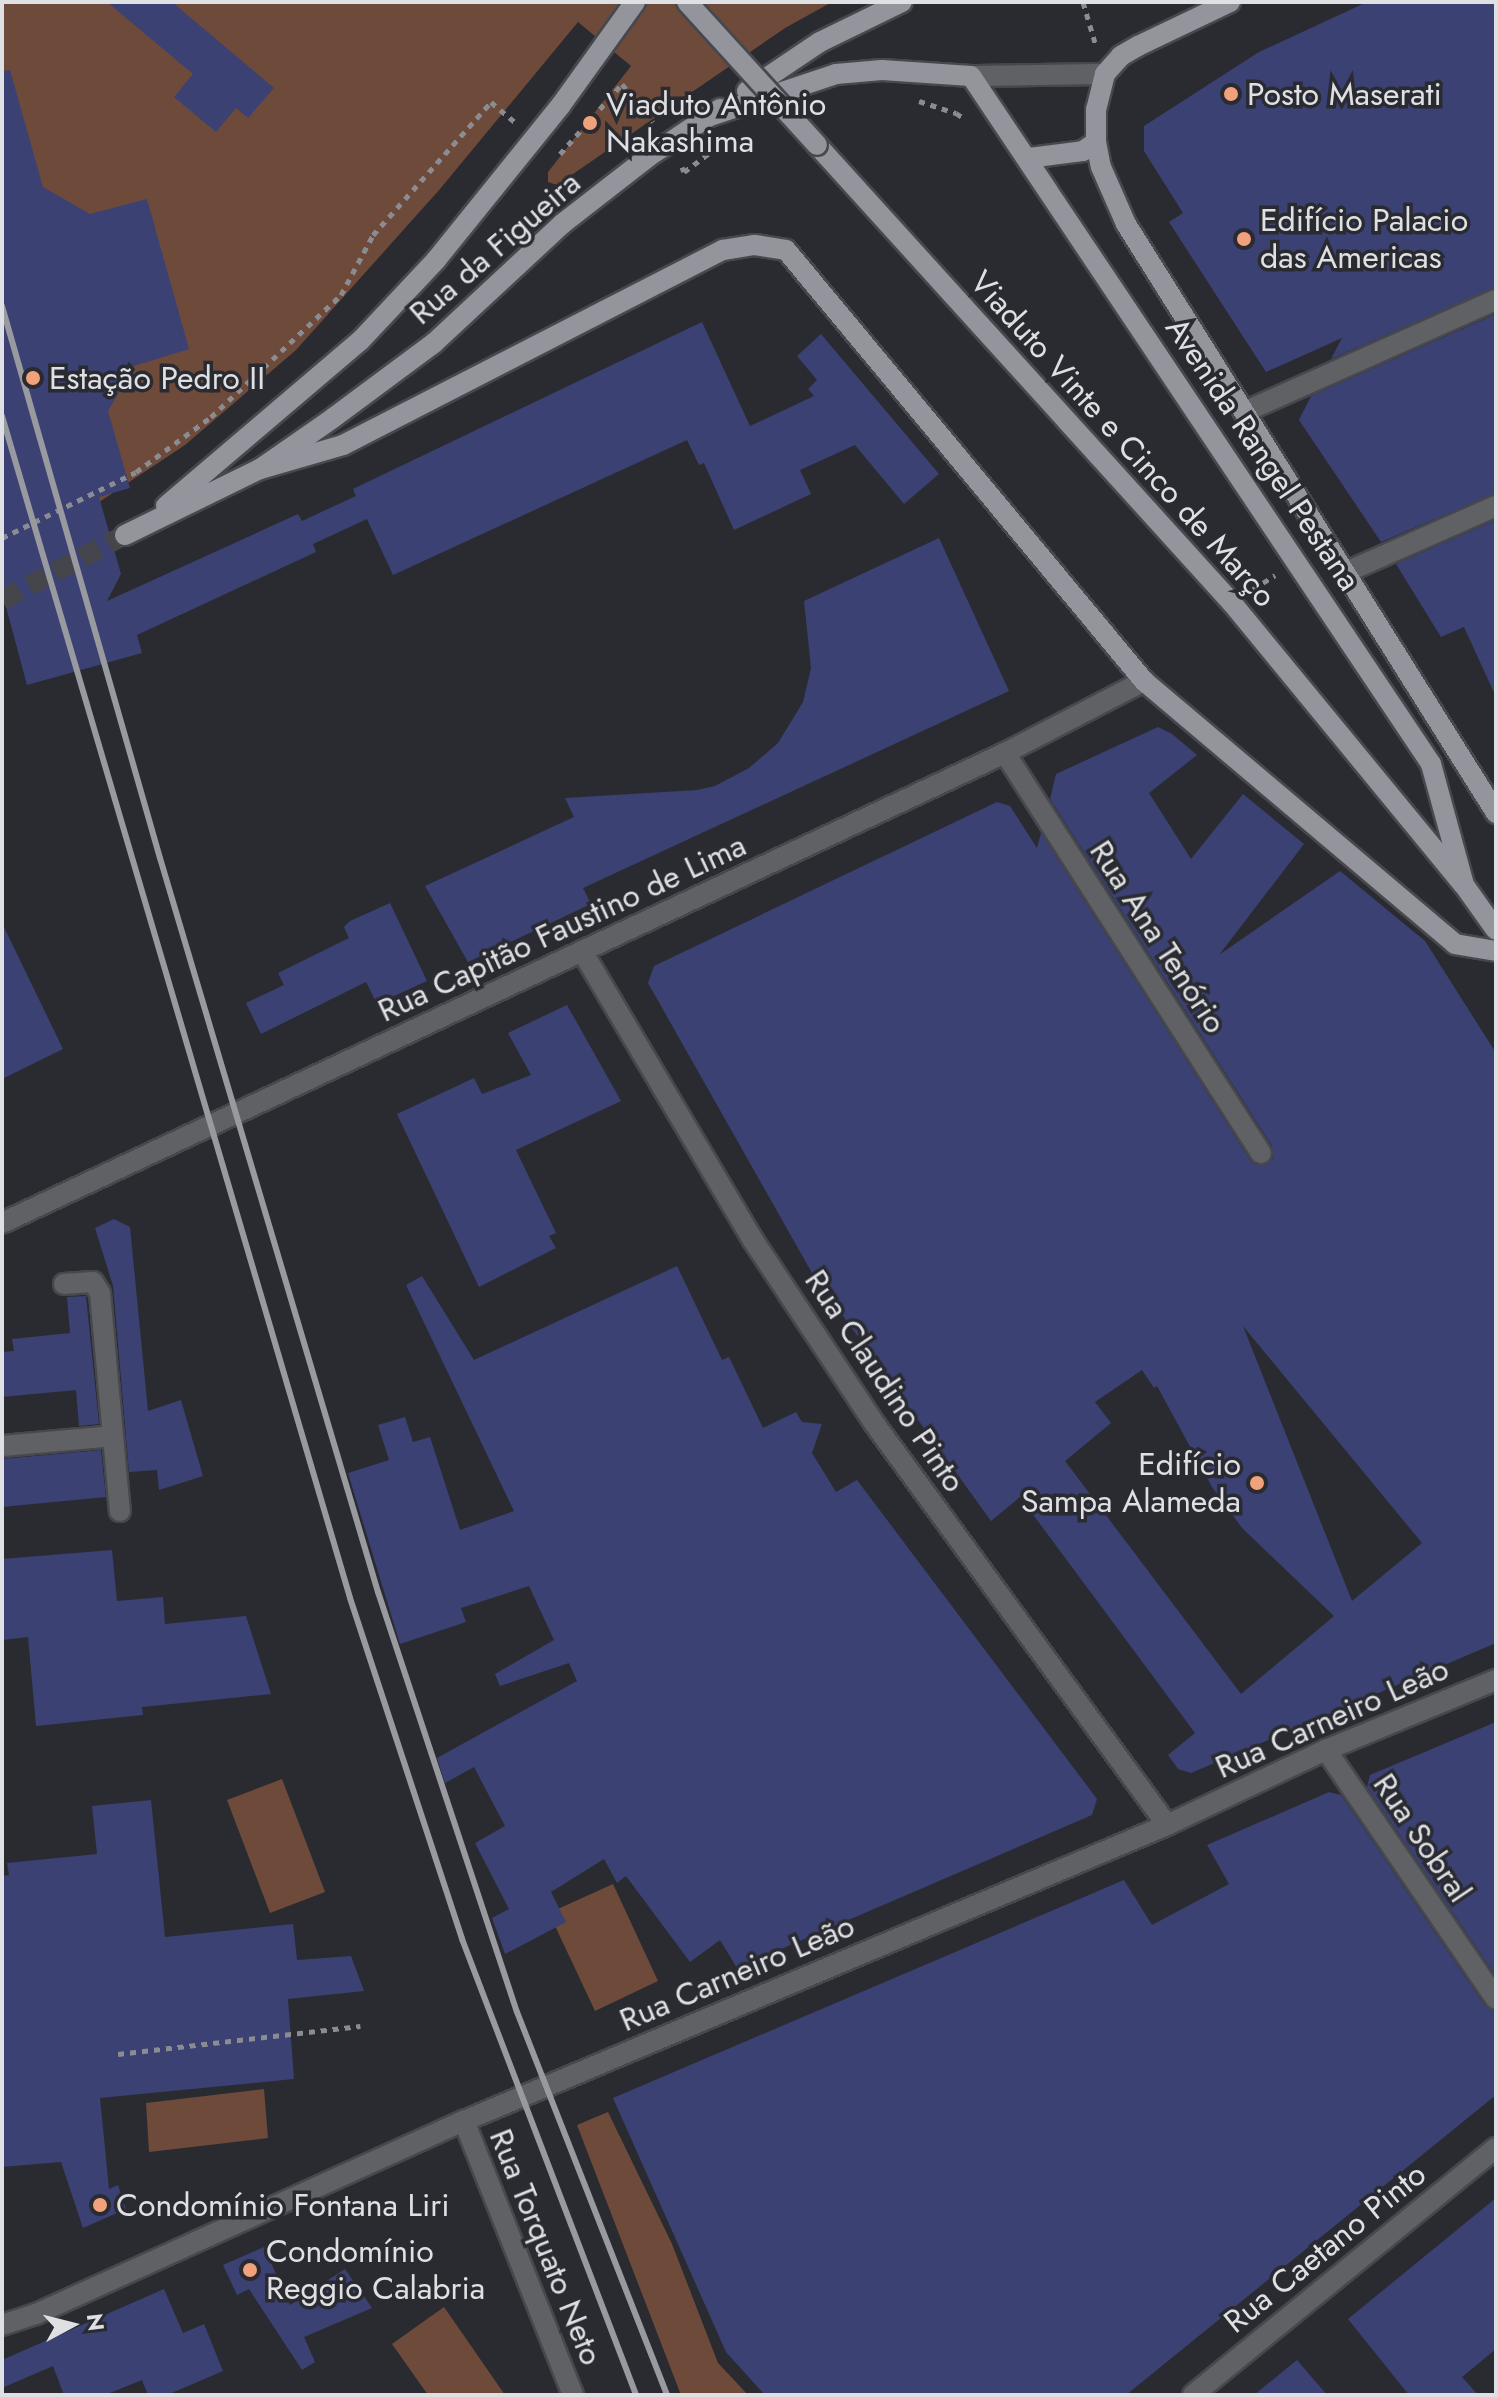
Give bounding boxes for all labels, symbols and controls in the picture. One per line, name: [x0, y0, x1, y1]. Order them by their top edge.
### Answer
place label: Posto Maserati: [1247, 75, 1442, 113]
marker: Posto Maserati: [1222, 85, 1240, 103]
place label: Viaduto Antônio Nakashima: [606, 86, 826, 161]
marker: Viaduto Antônio Nakashima: [581, 114, 599, 132]
street label: Rua da Figueira: [402, 163, 588, 333]
place label: Edifício Palacio das Americas: [1260, 202, 1468, 277]
marker: Edifício Palacio das Americas: [1235, 230, 1253, 248]
street label: Viaduto Vinte e Cinco de Março: [962, 263, 1284, 615]
street label: Avenida Rangel Pestana: [1157, 310, 1369, 598]
place label: Estação Pedro II: [49, 359, 265, 397]
marker: Estação Pedro II: [24, 369, 42, 387]
street label: Rua Capitão Faustino de Lima: [372, 826, 752, 1030]
street label: Rua Ana Tenório: [1081, 834, 1235, 1040]
street label: Rua Claudino Pinto: [797, 1263, 973, 1499]
place label: Edifício Sampa Alameda: [1021, 1446, 1241, 1521]
marker: Edifício Sampa Alameda: [1248, 1474, 1266, 1492]
street label: Rua Carneiro Leão: [1210, 1649, 1454, 1787]
street label: Rua Sobral: [1365, 1766, 1479, 1910]
street label: Rua Carneiro Leão: [614, 1906, 860, 2040]
street label: Rua Torquato Neto: [481, 2123, 611, 2371]
street label: Rua Caetano Pinto: [1216, 2155, 1434, 2341]
place label: Condomínio Fontana Liri: [116, 2186, 450, 2224]
marker: Condomínio Fontana Liri: [91, 2196, 109, 2214]
place label: Condomínio Reggio Calabria: [266, 2233, 485, 2308]
marker: Condomínio Reggio Calabria: [241, 2261, 259, 2279]
north arrow: [32, 2285, 112, 2365]
text: N: [79, 2311, 113, 2333]

